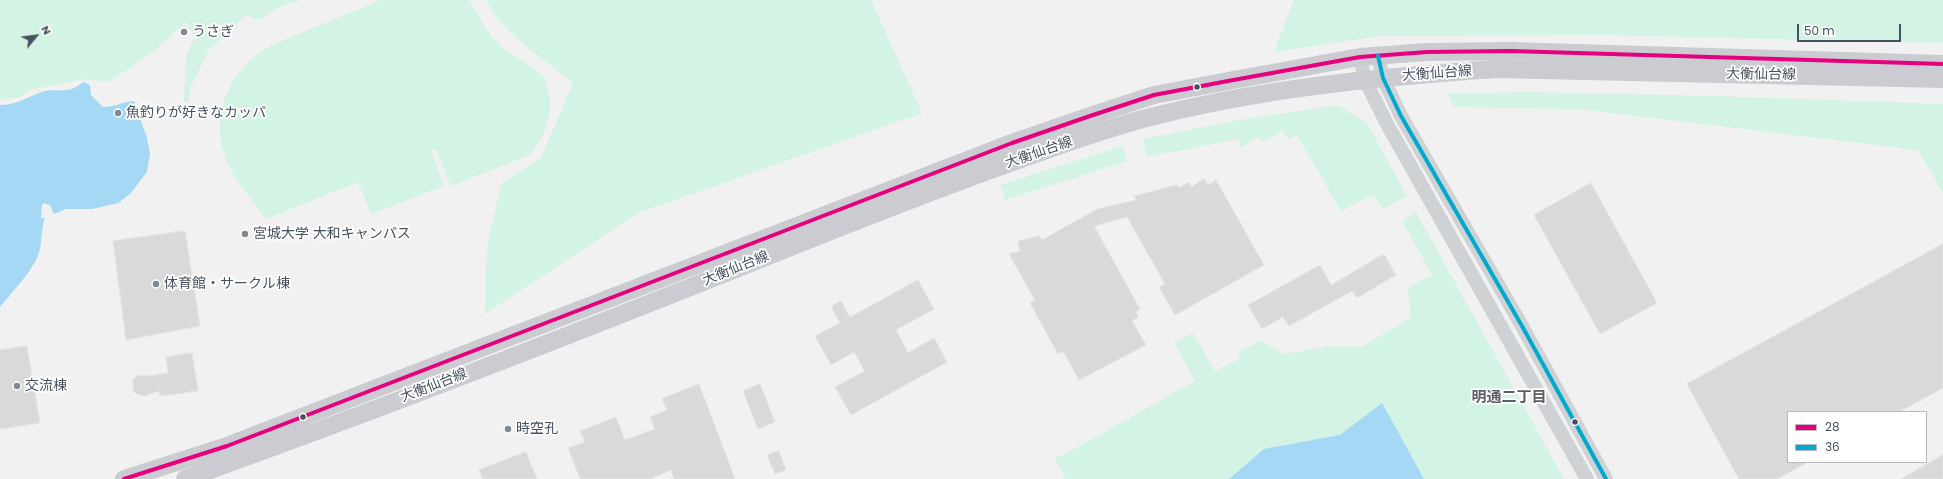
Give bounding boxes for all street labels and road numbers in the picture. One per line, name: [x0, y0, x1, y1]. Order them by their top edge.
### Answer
street label: 大衡仙台線: [1401, 63, 1473, 85]
street label: 大衡仙台線: [1726, 66, 1796, 84]
street label: 大衡仙台線: [1003, 134, 1075, 172]
street label: 大衡仙台線: [700, 248, 772, 290]
street label: 大衡仙台線: [398, 366, 470, 406]

